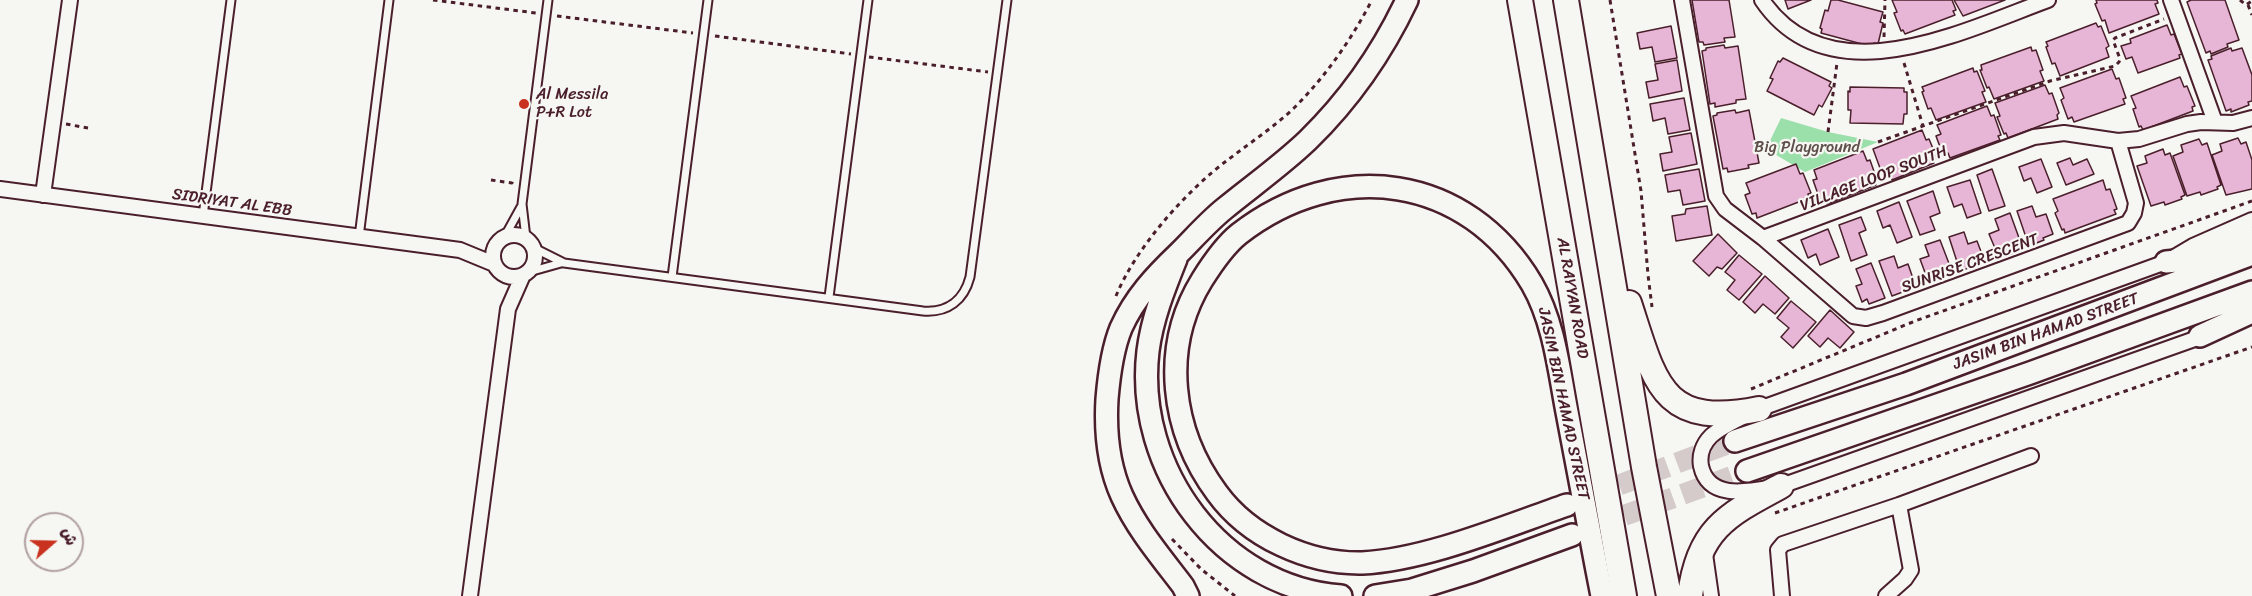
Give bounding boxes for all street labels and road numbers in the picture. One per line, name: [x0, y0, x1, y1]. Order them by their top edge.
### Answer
street label: VILLAGE LOOP SOUTH: [1798, 142, 1950, 216]
street label: SIDRIYAT AL EBB: [171, 185, 293, 221]
street label: SUNRISE CRESCENT: [1899, 230, 2041, 298]
street label: AL RAYYAN ROAD: [1552, 236, 1592, 360]
street label: JASIM BIN HAMAD STREET: [1950, 289, 2142, 375]
street label: JASIM BIN HAMAD STREET: [1533, 306, 1593, 502]

